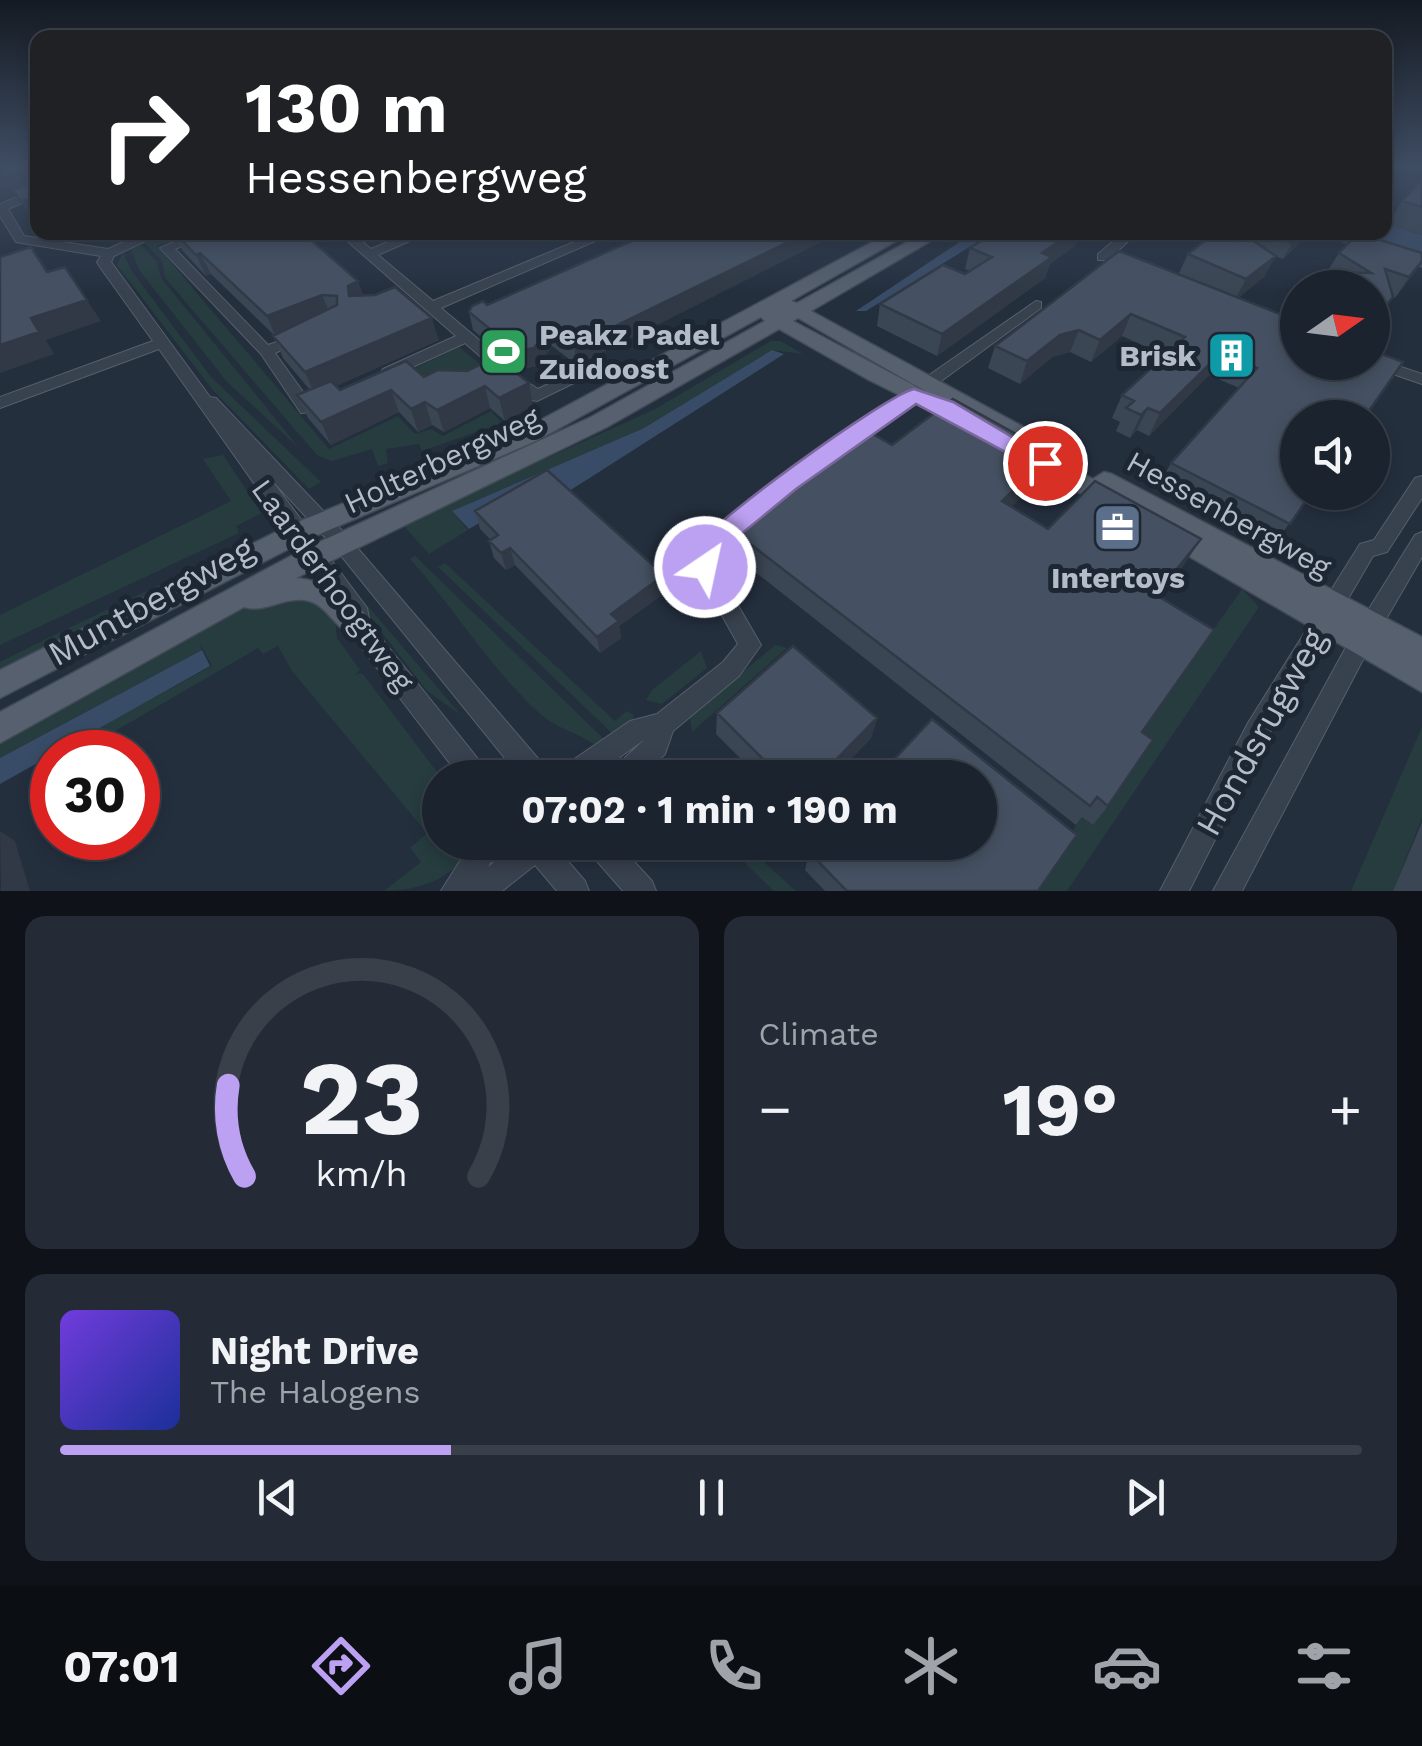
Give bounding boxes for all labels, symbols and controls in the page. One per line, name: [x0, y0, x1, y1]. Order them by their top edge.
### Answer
text: 130 m: [245, 67, 448, 149]
icon: right: [80, 70, 210, 200]
text: Hessenbergweg: [245, 151, 587, 204]
north arrow: [1280, 270, 1390, 380]
map controls: [1280, 270, 1390, 510]
place label: Peakz Padel Zuidoost: [539, 317, 720, 386]
sports icon: Peakz Padel Zuidoost: [478, 325, 530, 377]
building icon: Brisk: [1205, 329, 1257, 381]
place label: Brisk: [1119, 338, 1196, 373]
street label: Holterbergweg: [339, 399, 545, 521]
button: sound: [1280, 400, 1390, 510]
pin: [1003, 421, 1088, 506]
icon: arrive: [1018, 436, 1073, 491]
street label: Hessenbergweg: [1121, 443, 1337, 585]
street label: Laarderhoogtweg: [244, 472, 422, 698]
office icon: Intertoys: [1092, 502, 1144, 554]
position arrow: [653, 515, 757, 619]
street label: Muntbergweg: [41, 527, 261, 675]
place label: Intertoys: [1051, 560, 1185, 595]
street label: Hondsrugweg: [1187, 621, 1335, 843]
speed limit sign: 30: [30, 730, 160, 860]
text: 07:02 · 1 min · 190 m: [521, 788, 898, 832]
text: Climate: [759, 1015, 879, 1053]
text: 23: [300, 1037, 424, 1159]
text: 19°: [1002, 1065, 1118, 1153]
text: −: [759, 1077, 792, 1141]
text: +: [1329, 1077, 1362, 1141]
text: km/h: [316, 1153, 408, 1195]
text: Night Drive: [210, 1329, 419, 1373]
text: The Halogens: [210, 1373, 420, 1411]
icon: previous: [250, 1470, 305, 1525]
icon: pause: [684, 1470, 739, 1525]
icon: next: [1118, 1470, 1173, 1525]
icon: directions: [306, 1631, 376, 1701]
icon: music: [503, 1631, 573, 1701]
icon: phone: [699, 1631, 769, 1701]
icon: climate: [896, 1631, 966, 1701]
icon: car: [1092, 1631, 1162, 1701]
icon: filters: [1289, 1631, 1359, 1701]
text: 07:01: [63, 1640, 180, 1693]

